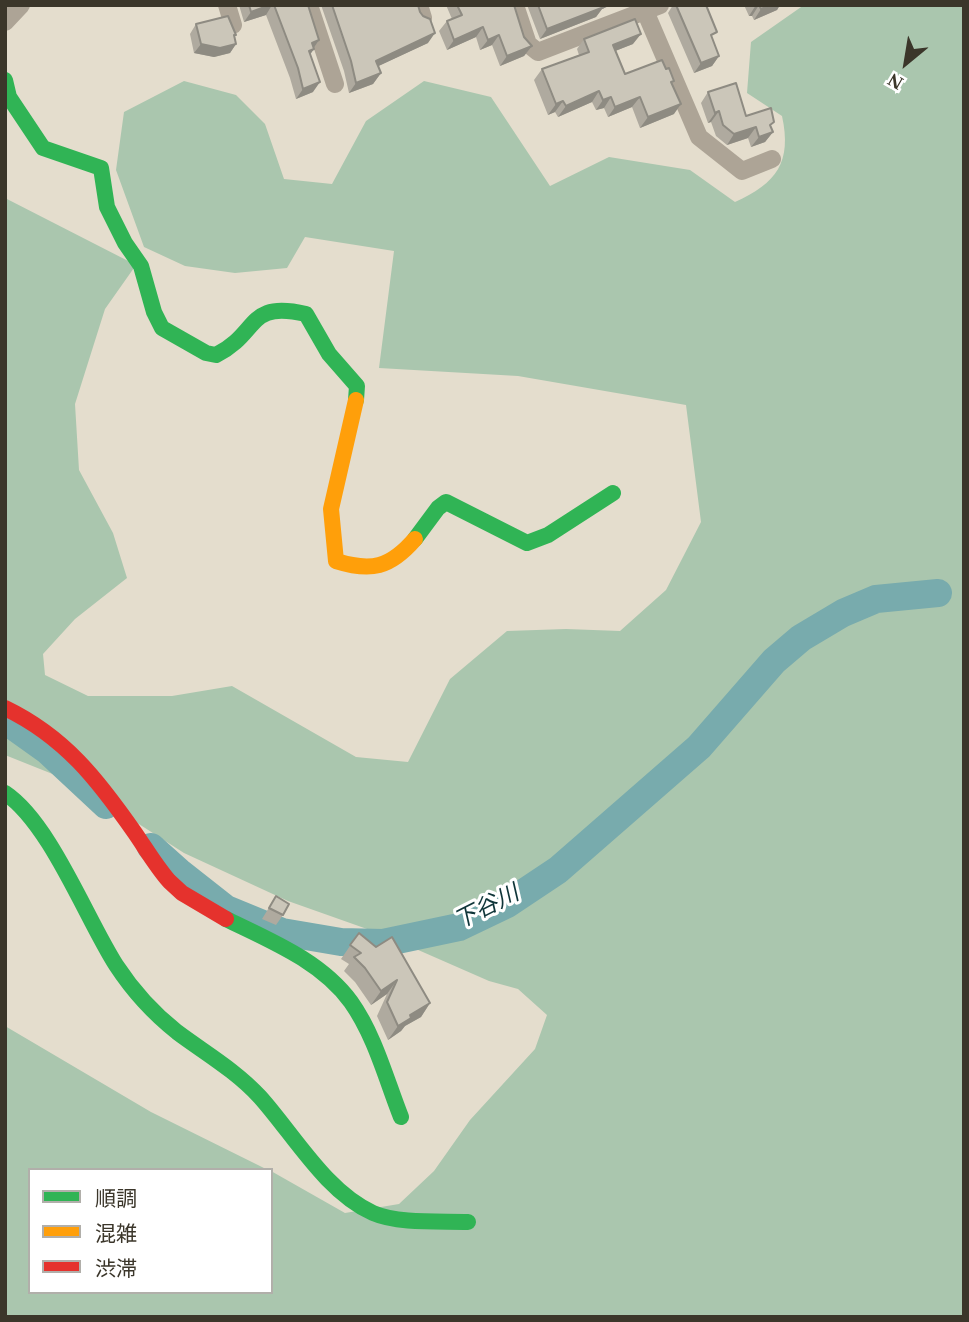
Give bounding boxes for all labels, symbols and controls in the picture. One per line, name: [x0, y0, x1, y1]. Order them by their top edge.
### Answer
north arrow: [871, 28, 941, 98]
text: N: [884, 69, 906, 94]
water label: 下谷川: [450, 880, 524, 936]
legend: [28, 1168, 273, 1294]
text: 順調: [95, 1187, 137, 1211]
text: 混雑: [95, 1222, 137, 1246]
text: 渋滞: [95, 1257, 137, 1281]

